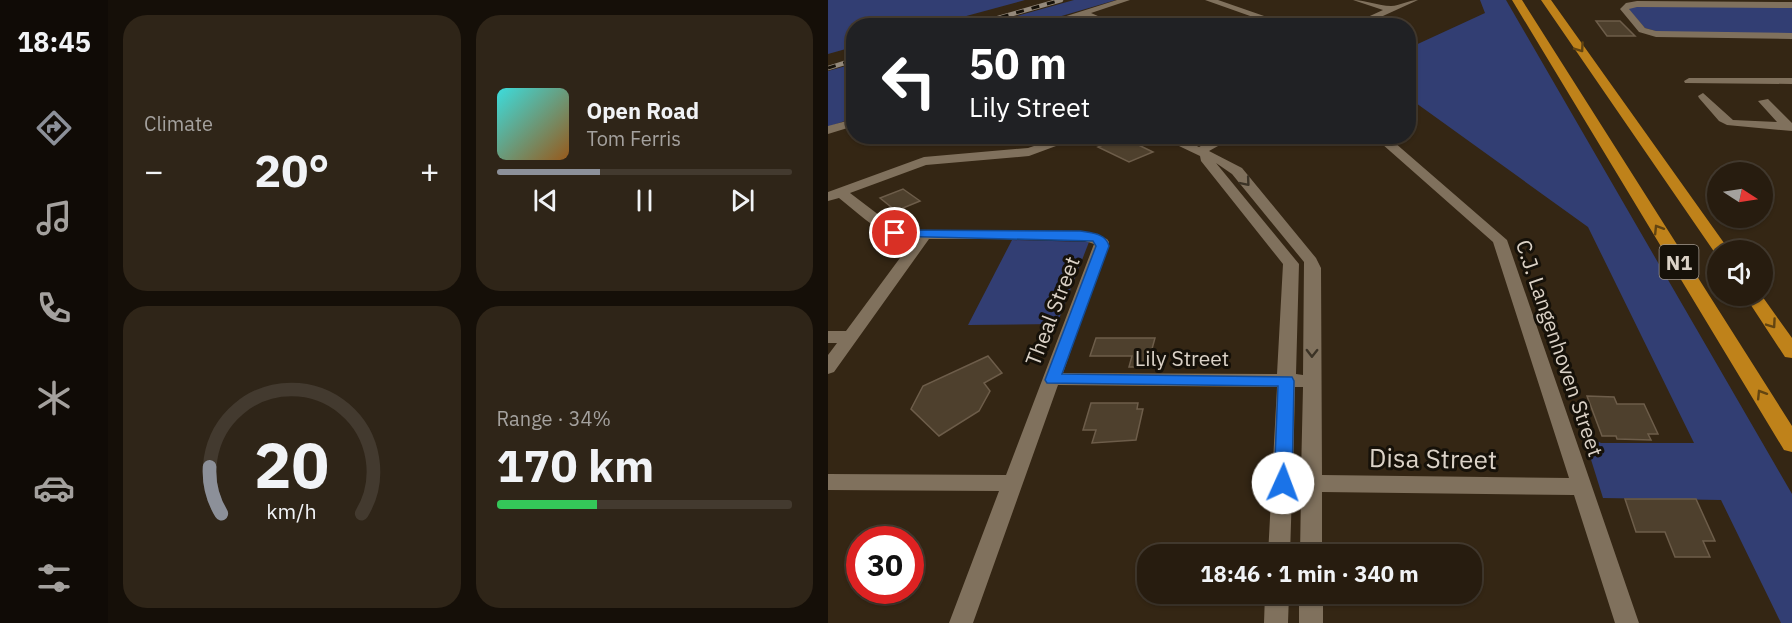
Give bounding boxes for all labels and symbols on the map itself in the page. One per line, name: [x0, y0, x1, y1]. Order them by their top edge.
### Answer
one-way arrow: [1573, 41, 1584, 52]
north arrow: [1707, 162, 1773, 228]
one-way arrow: [1239, 175, 1250, 186]
pin: [869, 207, 920, 258]
one-way arrow: [1654, 225, 1666, 235]
street label: C.J. Langenhoven Street: [1510, 236, 1610, 460]
road number: N1: [1660, 245, 1698, 279]
street label: Theal Street: [1018, 252, 1086, 370]
one-way arrow: [1765, 317, 1776, 328]
street label: Lily Street: [1135, 344, 1229, 372]
one-way arrow: [1305, 349, 1318, 358]
one-way arrow: [1757, 390, 1769, 400]
street label: Disa Street: [1369, 440, 1497, 476]
position arrow: [1251, 451, 1315, 515]
speed limit sign: 30: [846, 526, 924, 604]

